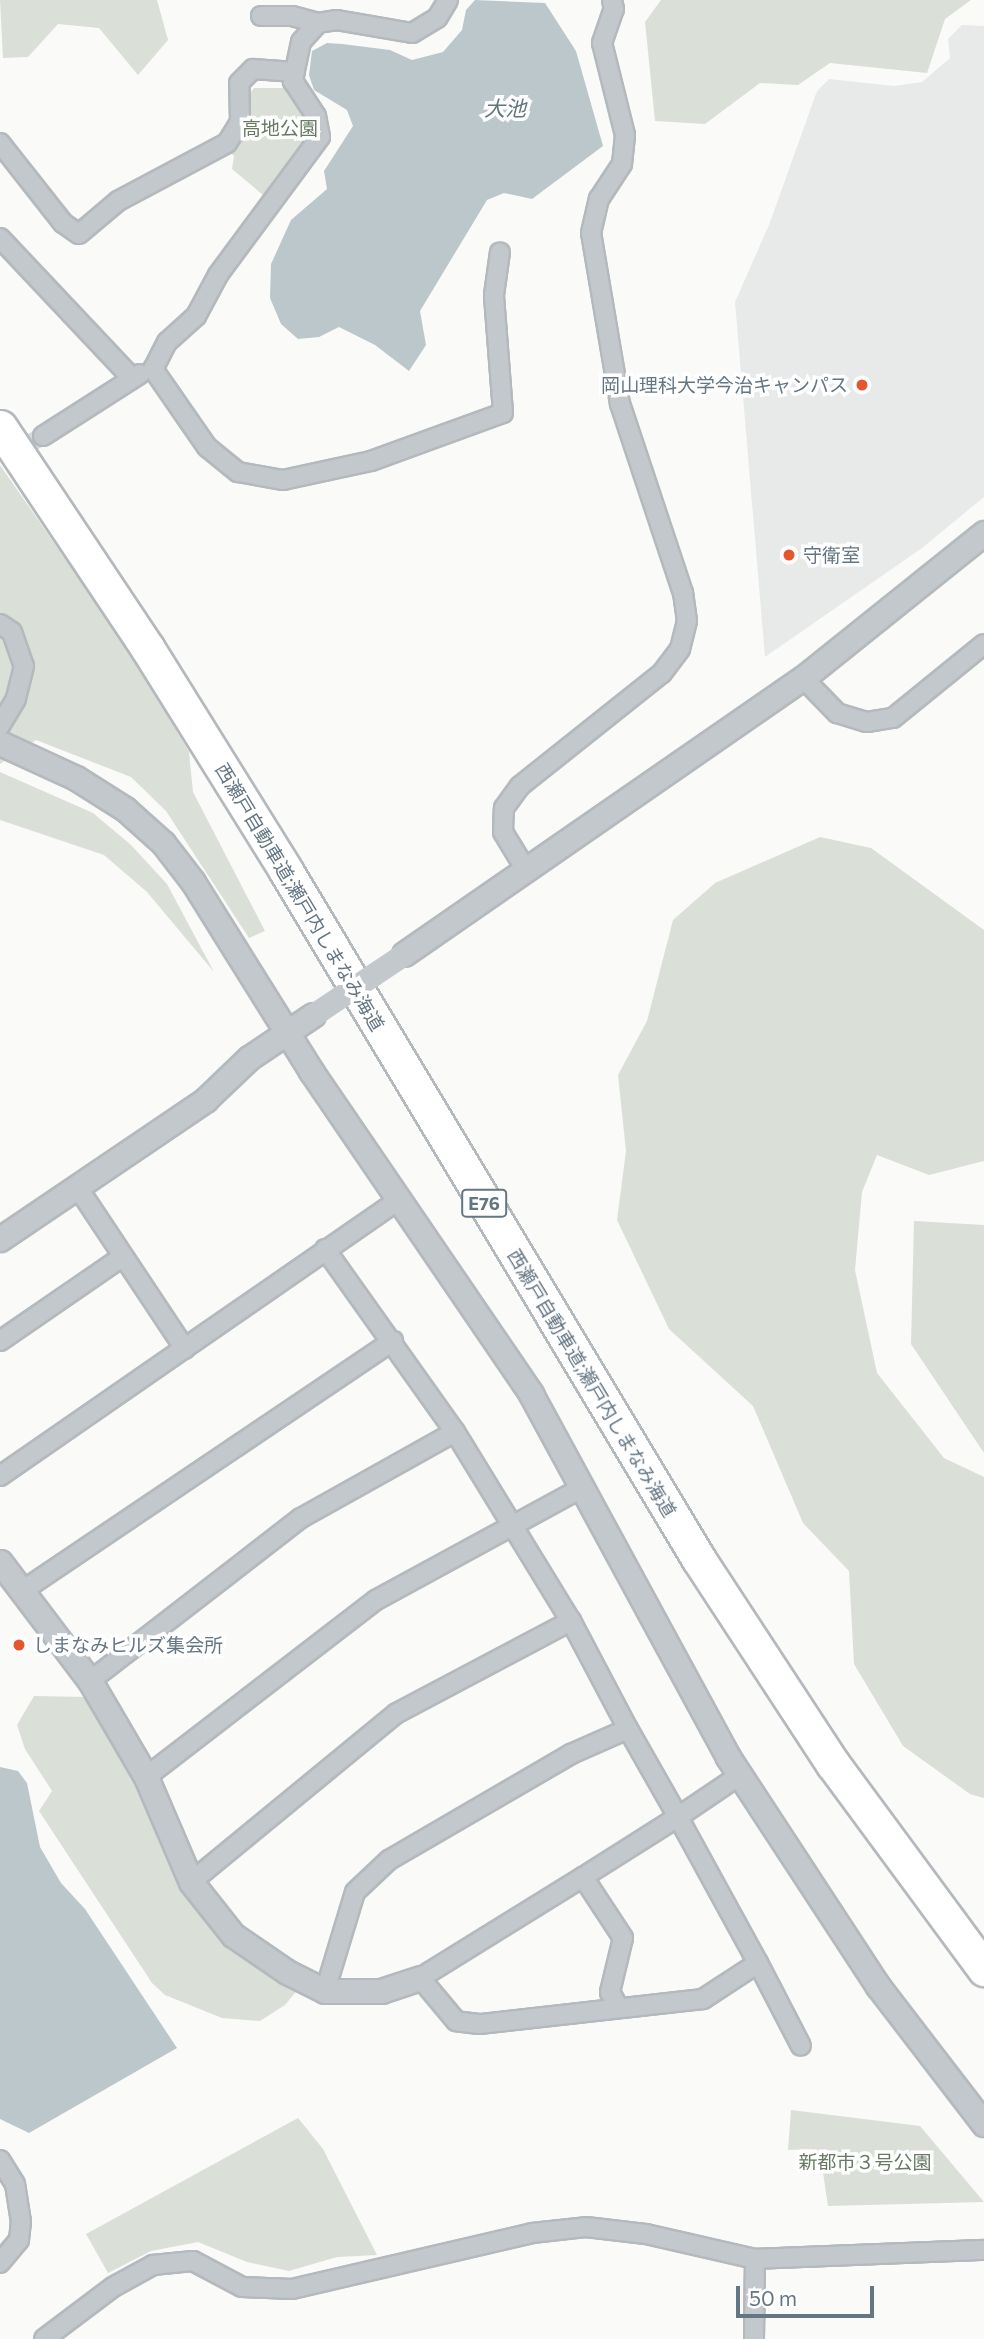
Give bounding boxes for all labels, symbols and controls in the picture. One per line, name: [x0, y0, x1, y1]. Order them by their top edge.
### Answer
water label: 大池: [484, 95, 526, 121]
park label: 高地公園: [242, 117, 318, 139]
place label: 岡山理科大学今治キャンパス: [601, 374, 848, 396]
marker: 岡山理科大学今治キャンパス: [854, 377, 870, 393]
place label: 守衛室: [803, 544, 860, 566]
marker: 守衛室: [781, 547, 797, 563]
street label: 西瀬戸自動車道;瀬戸内しまなみ海道: [211, 759, 389, 1035]
road number: E76: [460, 1188, 508, 1218]
street label: 西瀬戸自動車道;瀬戸内しまなみ海道: [503, 1245, 681, 1521]
place label: しまなみヒルズ集会所: [33, 1634, 223, 1656]
marker: しまなみヒルズ集会所: [11, 1637, 27, 1653]
park label: 新都市３号公園: [799, 2151, 931, 2173]
scale bar: [739, 2272, 877, 2316]
text: 50 m: [749, 2285, 797, 2310]

